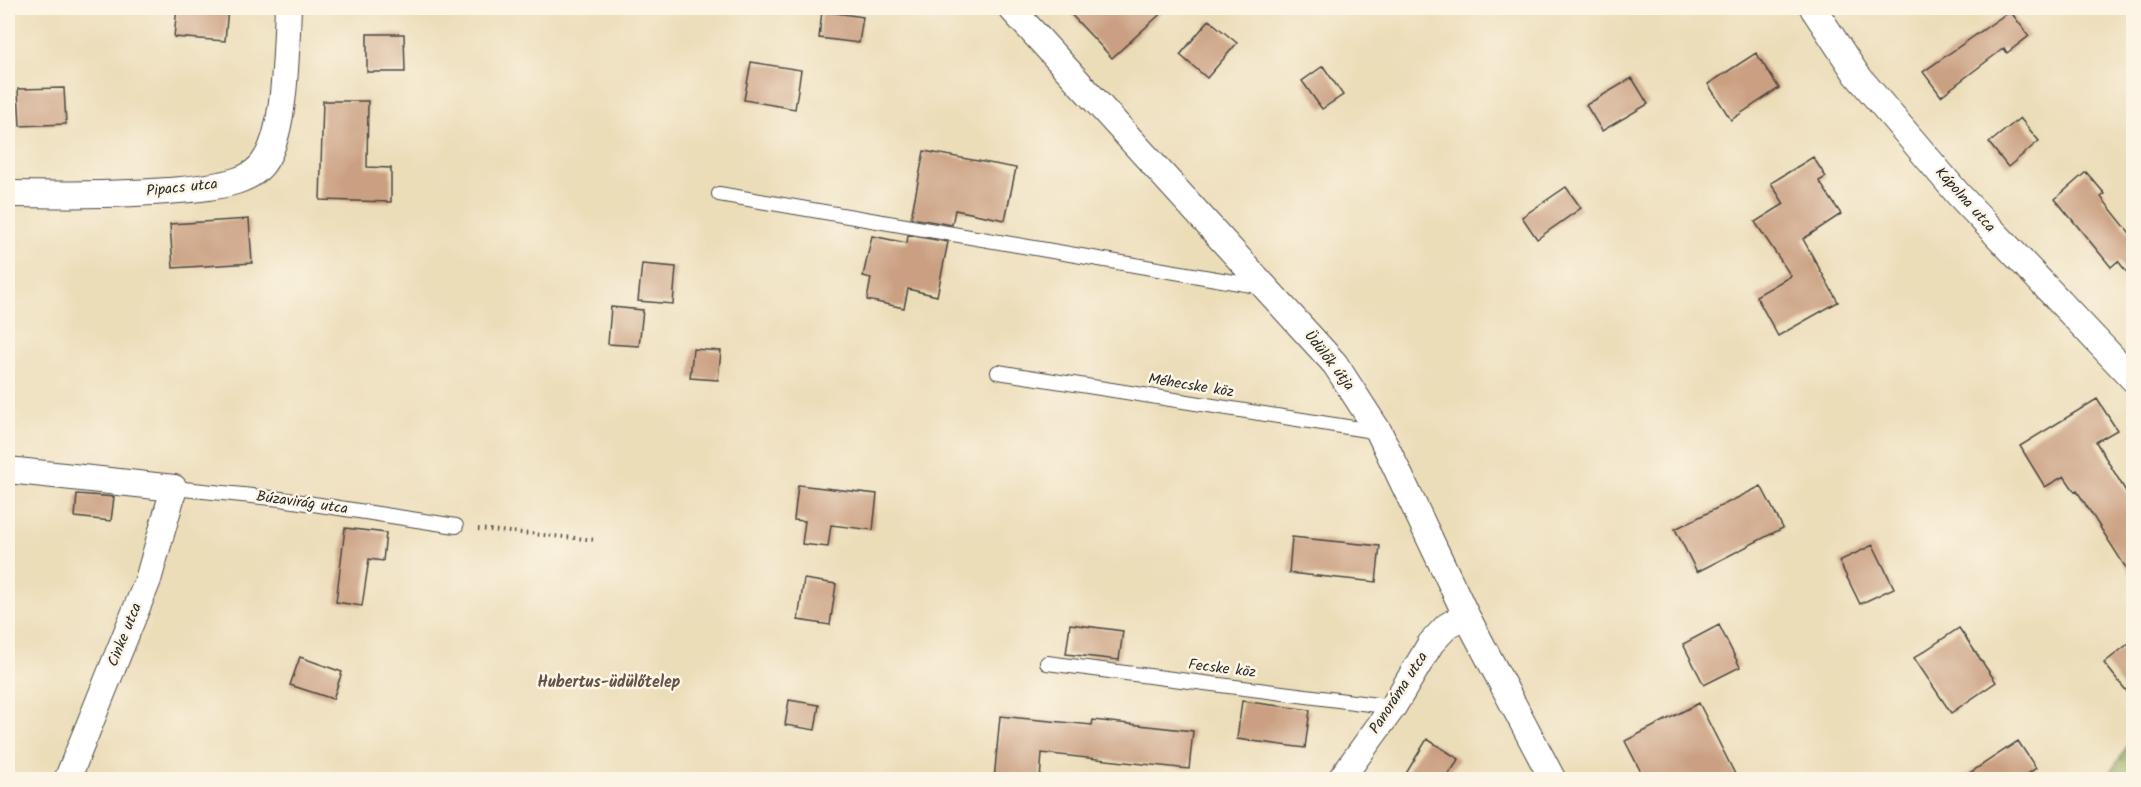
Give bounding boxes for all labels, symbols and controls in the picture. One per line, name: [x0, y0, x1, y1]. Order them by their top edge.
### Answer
street label: Kápolna utca: [1929, 162, 2001, 238]
street label: Pipacs utca: [145, 172, 219, 204]
street label: Üdülők útja: [1298, 326, 1360, 396]
street label: Méhecske köz: [1146, 367, 1236, 405]
street label: Búzavirág utca: [255, 485, 349, 521]
street label: Cinke utca: [101, 599, 149, 671]
street label: Panoráma utca: [1363, 647, 1435, 739]
street label: Fecske köz: [1187, 653, 1258, 685]
district label: Hubertus-üdülőtelep: [538, 670, 681, 695]

